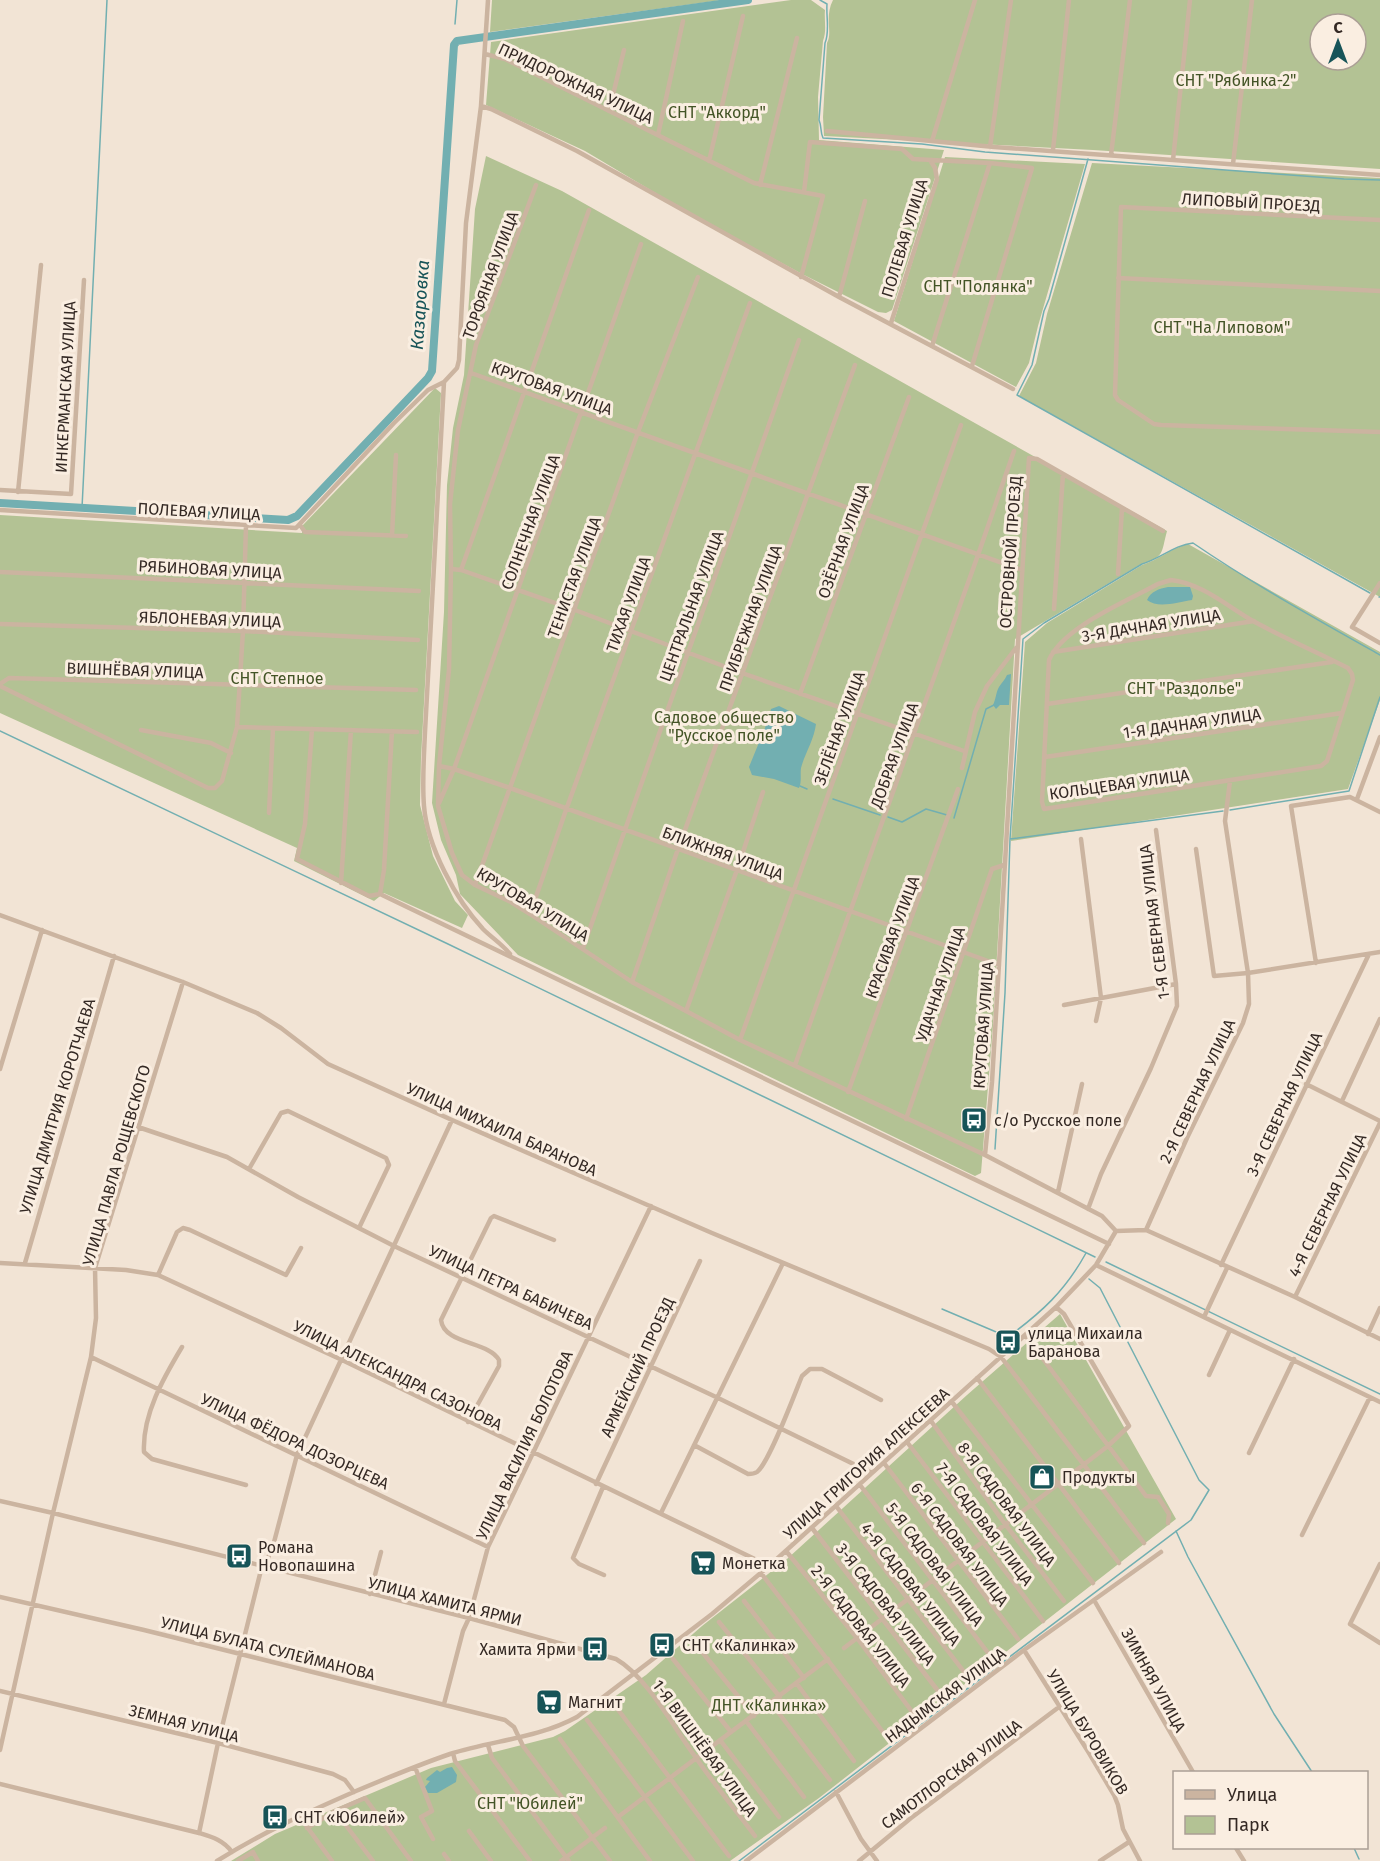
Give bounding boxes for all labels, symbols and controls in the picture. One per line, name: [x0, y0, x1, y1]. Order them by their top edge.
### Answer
north arrow: [1308, 12, 1368, 72]
text: С: [1333, 18, 1343, 37]
street label: ПРИДОРОЖНАЯ УЛИЦА: [495, 39, 657, 128]
park label: СНТ "Рябинка-2": [1176, 71, 1296, 90]
park label: СНТ "Аккорд": [668, 103, 766, 122]
street label: ПОЛЕВАЯ УЛИЦА: [877, 176, 932, 300]
street label: ЛИПОВЫЙ ПРОЕЗД: [1181, 189, 1321, 216]
street label: ТОРФЯНАЯ УЛИЦА: [459, 208, 523, 342]
water label: Казаровка: [406, 259, 434, 351]
park label: СНТ "Полянка": [923, 277, 1033, 296]
street label: ИНКЕРМАНСКАЯ УЛИЦА: [52, 300, 80, 473]
park label: СНТ "На Липовом": [1154, 318, 1290, 337]
street label: КРУГОВАЯ УЛИЦА: [489, 358, 616, 419]
street label: СОЛНЕЧНАЯ УЛИЦА: [497, 451, 564, 592]
street label: ОСТРОВНОЙ ПРОЕЗД: [996, 475, 1025, 629]
street label: ОЗЁРНАЯ УЛИЦА: [814, 481, 873, 601]
street label: ПОЛЕВАЯ УЛИЦА: [137, 499, 262, 524]
street label: ТЕНИСТАЯ УЛИЦА: [544, 513, 605, 640]
street label: ЦЕНТРАЛЬНАЯ УЛИЦА: [655, 527, 728, 684]
street label: ПРИБРЕЖНАЯ УЛИЦА: [715, 541, 786, 694]
street label: ТИХАЯ УЛИЦА: [602, 553, 655, 655]
street label: РЯБИНОВАЯ УЛИЦА: [138, 556, 283, 583]
street label: 3-Я ДАЧНАЯ УЛИЦА: [1080, 605, 1223, 646]
street label: ЯБЛОНЕВАЯ УЛИЦА: [139, 608, 282, 632]
street label: ВИШНЁВАЯ УЛИЦА: [66, 659, 205, 682]
street label: ЗЕЛЁНАЯ УЛИЦА: [810, 668, 869, 788]
park label: СНТ Степное: [230, 669, 324, 688]
park label: СНТ "Раздолье": [1127, 679, 1241, 698]
street label: ДОБРАЯ УЛИЦА: [866, 699, 923, 812]
street label: 1-Я ДАЧНАЯ УЛИЦА: [1122, 704, 1263, 743]
park label: Садовое общество "Русское поле": [654, 708, 794, 745]
street label: КОЛЬЦЕВАЯ УЛИЦА: [1048, 765, 1191, 804]
street label: БЛИЖНЯЯ УЛИЦА: [660, 823, 787, 885]
street label: 1-Я СЕВЕРНАЯ УЛИЦА: [1135, 843, 1173, 1000]
street label: КРУГОВАЯ УЛИЦА: [473, 863, 593, 946]
street label: КРАСИВАЯ УЛИЦА: [861, 873, 924, 1001]
street label: УДАЧНАЯ УЛИЦА: [912, 923, 969, 1044]
street label: КРУГОВАЯ УЛИЦА: [970, 960, 997, 1089]
street label: УЛИЦА ДМИТРИЯ КОРОТЧАЕВА: [16, 995, 100, 1216]
street label: 2-Я СЕВЕРНАЯ УЛИЦА: [1156, 1015, 1240, 1166]
street label: 3-Я СЕВЕРНАЯ УЛИЦА: [1243, 1028, 1327, 1179]
street label: УЛИЦА ПАВЛА РОЩЕВСКОГО: [79, 1062, 154, 1268]
street label: УЛИЦА МИХАИЛА БАРАНОВА: [404, 1079, 601, 1180]
bus stop icon: с/о Русское поле: [959, 1105, 989, 1135]
place label: с/о Русское поле: [994, 1111, 1122, 1130]
street label: 4-Я СЕВЕРНАЯ УЛИЦА: [1284, 1130, 1371, 1280]
street label: УЛИЦА ПЕТРА БАБИЧЕВА: [426, 1241, 597, 1334]
street label: АРМЕЙСКИЙ ПРОЕЗД: [597, 1294, 678, 1440]
street label: УЛИЦА АЛЕКСАНДРА САЗОНОВА: [290, 1316, 506, 1435]
place label: улица Михаила Баранова: [1028, 1324, 1143, 1361]
bus stop icon: улица Михаила Баранова: [993, 1327, 1023, 1357]
street label: УЛИЦА ВАСИЛИЯ БОЛОТОВА: [472, 1347, 577, 1543]
street label: УЛИЦА ГРИГОРИЯ АЛЕКСЕЕВА: [779, 1383, 954, 1543]
street label: УЛИЦА ФЁДОРА ДОЗОРЦЕВА: [198, 1389, 393, 1494]
street label: 8-Я САДОВАЯ УЛИЦА: [954, 1439, 1060, 1571]
street label: 7-Я САДОВАЯ УЛИЦА: [932, 1459, 1037, 1590]
shop icon: Продукты: [1027, 1462, 1057, 1492]
place label: Продукты: [1062, 1468, 1136, 1487]
street label: 6-Я САДОВАЯ УЛИЦА: [907, 1479, 1013, 1611]
street label: 5-Я САДОВАЯ УЛИЦА: [882, 1499, 988, 1630]
street label: 4-Я САДОВАЯ УЛИЦА: [857, 1519, 965, 1650]
place label: Романа Новопашина: [258, 1538, 355, 1575]
street label: 3-Я САДОВАЯ УЛИЦА: [832, 1540, 940, 1670]
bus stop icon: Романа Новопашина: [224, 1541, 254, 1571]
supermarket icon: Монетка: [688, 1548, 718, 1578]
place label: Монетка: [722, 1554, 786, 1573]
street label: 2-Я САДОВАЯ УЛИЦА: [807, 1562, 915, 1692]
street label: УЛИЦА ХАМИТА ЯРМИ: [366, 1573, 524, 1630]
street label: УЛИЦА БУЛАТА СУЛЕЙМАНОВА: [159, 1613, 378, 1685]
street label: ЗИМНЯЯ УЛИЦА: [1117, 1625, 1190, 1736]
bus stop icon: СНТ «Калинка»: [647, 1630, 677, 1660]
bus stop icon: Хамита Ярми: [580, 1634, 610, 1664]
place label: СНТ «Калинка»: [682, 1636, 796, 1655]
place label: Хамита Ярми: [479, 1640, 576, 1659]
street label: НАДЫМСКАЯ УЛИЦА: [881, 1643, 1010, 1747]
street label: УЛИЦА БУРОВИКОВ: [1043, 1666, 1133, 1798]
street label: 1-Я ВИШНЁВАЯ УЛИЦА: [649, 1676, 761, 1821]
supermarket icon: Магнит: [534, 1687, 564, 1717]
place label: Магнит: [568, 1693, 623, 1712]
park label: ДНТ «Калинка»: [711, 1696, 826, 1715]
street label: ЗЕМНАЯ УЛИЦА: [127, 1701, 242, 1747]
street label: САМОТЛОРСКАЯ УЛИЦА: [878, 1715, 1026, 1833]
legend: [1173, 1771, 1368, 1849]
text: Улица: [1227, 1784, 1277, 1806]
park label: СНТ "Юбилей": [477, 1794, 583, 1813]
bus stop icon: СНТ «Юбилей»: [260, 1802, 290, 1832]
place label: СНТ «Юбилей»: [294, 1808, 405, 1827]
text: Парк: [1227, 1814, 1270, 1836]

